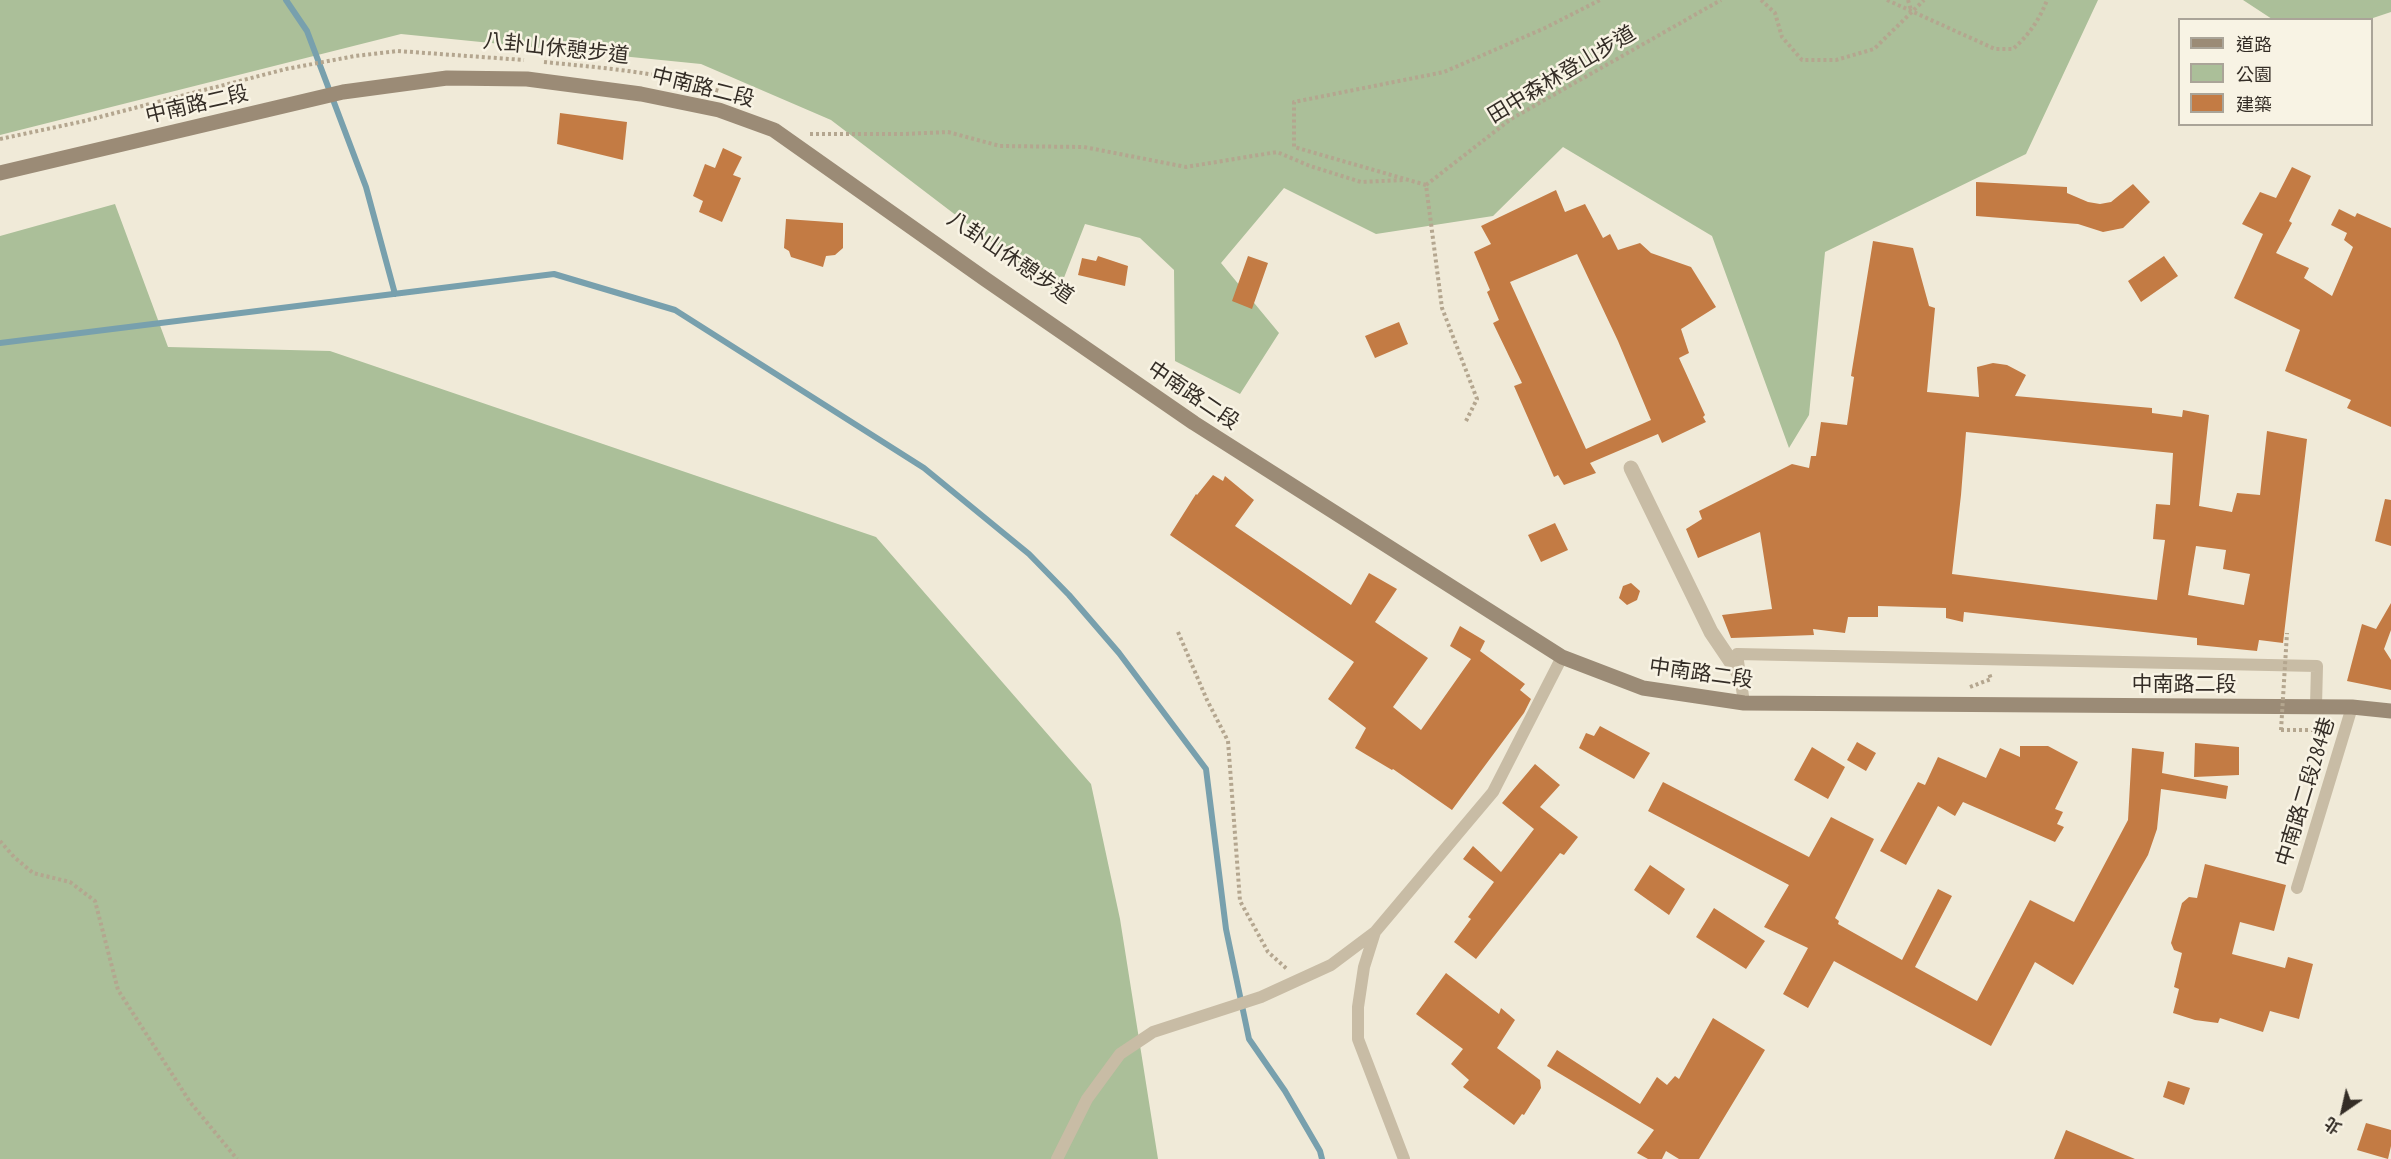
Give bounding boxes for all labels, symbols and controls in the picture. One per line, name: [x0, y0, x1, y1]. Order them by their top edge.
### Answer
legend: [2178, 18, 2373, 126]
street label: 田中森林登山步道: [1484, 21, 1640, 129]
street label: 八卦山休憩步道: [482, 29, 630, 69]
text: 道路: [2236, 33, 2272, 56]
street label: 中南路二段: [649, 63, 757, 113]
text: 公園: [2236, 63, 2272, 86]
street label: 中南路二段: [143, 81, 251, 129]
text: 建築: [2236, 93, 2272, 116]
street label: 八卦山休憩步道: [942, 206, 1078, 310]
street label: 中南路二段: [1142, 356, 1244, 436]
street label: 中南路二段: [1647, 654, 1755, 694]
street label: 中南路二段: [2132, 672, 2236, 698]
street label: 中南路二段284巷: [2271, 715, 2341, 869]
north arrow: [2313, 1081, 2373, 1141]
text: 北: [2321, 1113, 2345, 1139]

